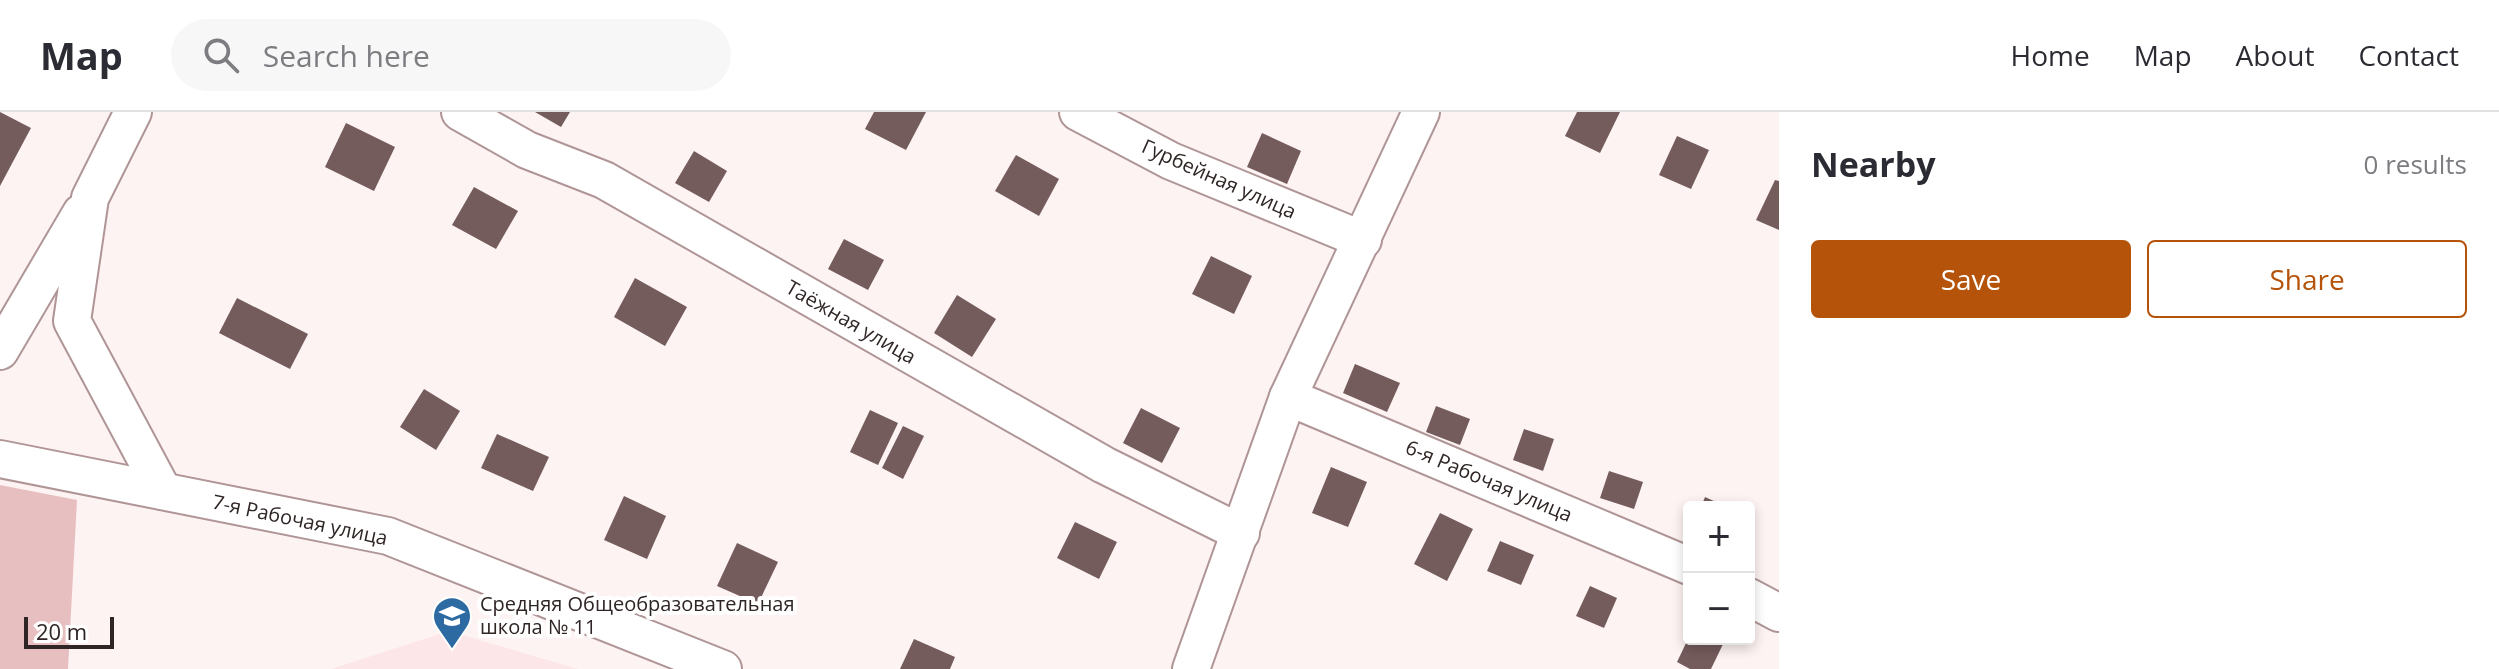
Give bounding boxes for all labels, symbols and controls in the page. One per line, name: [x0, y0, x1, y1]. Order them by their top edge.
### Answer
search box: [171, 19, 731, 91]
text: Map: [40, 29, 123, 81]
icon: search: [199, 33, 243, 77]
text: Search here: [263, 35, 430, 76]
text: Home: [2011, 36, 2090, 74]
text: Map: [2134, 36, 2192, 74]
text: About: [2236, 36, 2314, 74]
text: Contact: [2358, 36, 2459, 74]
street label: Гурбейная улица: [1138, 132, 1301, 225]
text: Nearby: [1811, 141, 1936, 187]
text: 0 results: [2364, 146, 2467, 182]
button: Save: [1811, 240, 2131, 318]
button: Share: [2147, 240, 2467, 318]
street label: Таёжная улица: [781, 273, 921, 370]
street label: 6-я Рабочая улица: [1402, 433, 1577, 528]
street label: 7-я Рабочая улица: [210, 488, 390, 551]
map controls: [1683, 501, 1755, 645]
button: +: [1683, 501, 1755, 573]
button: −: [1683, 573, 1755, 645]
place label: Средняя Общеобразовательная школа № 11: [480, 590, 795, 640]
school or university icon: Средняя Общеобразовательная школа № 11: [431, 595, 473, 650]
scale bar: [24, 613, 114, 649]
text: 20 m: [36, 616, 87, 646]

